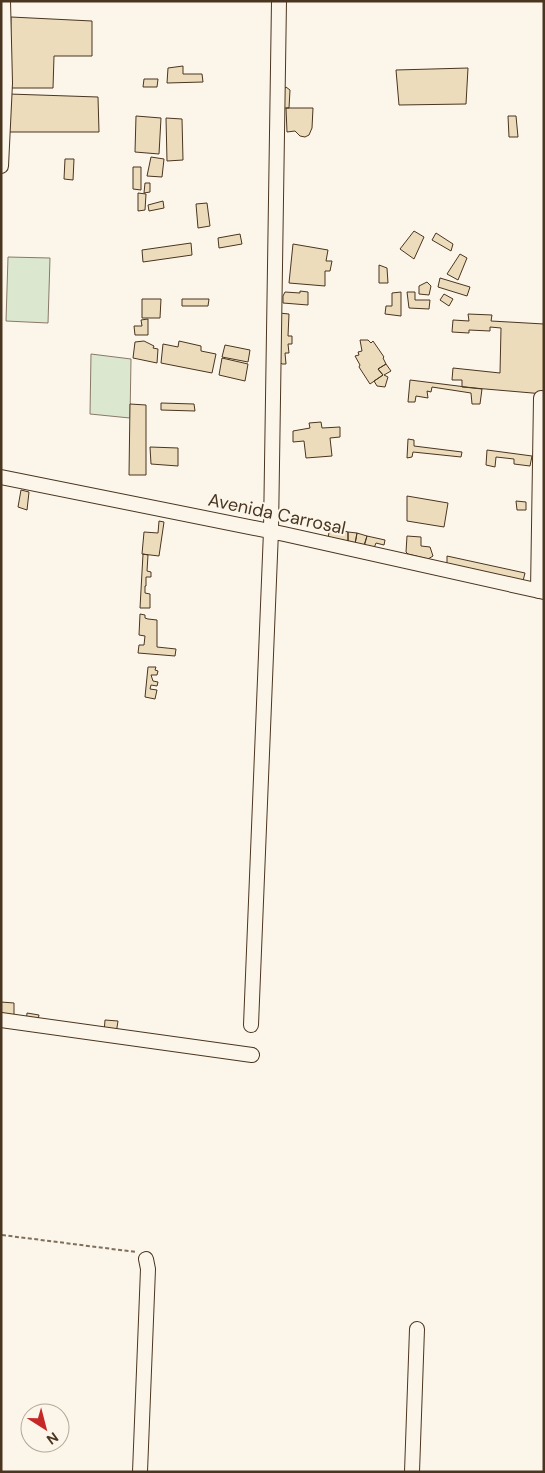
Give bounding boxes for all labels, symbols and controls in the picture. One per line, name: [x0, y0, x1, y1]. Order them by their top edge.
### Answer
street label: Avenida Carrosal: [206, 488, 348, 540]
north arrow: [20, 1403, 70, 1453]
text: N: [43, 1428, 62, 1449]

